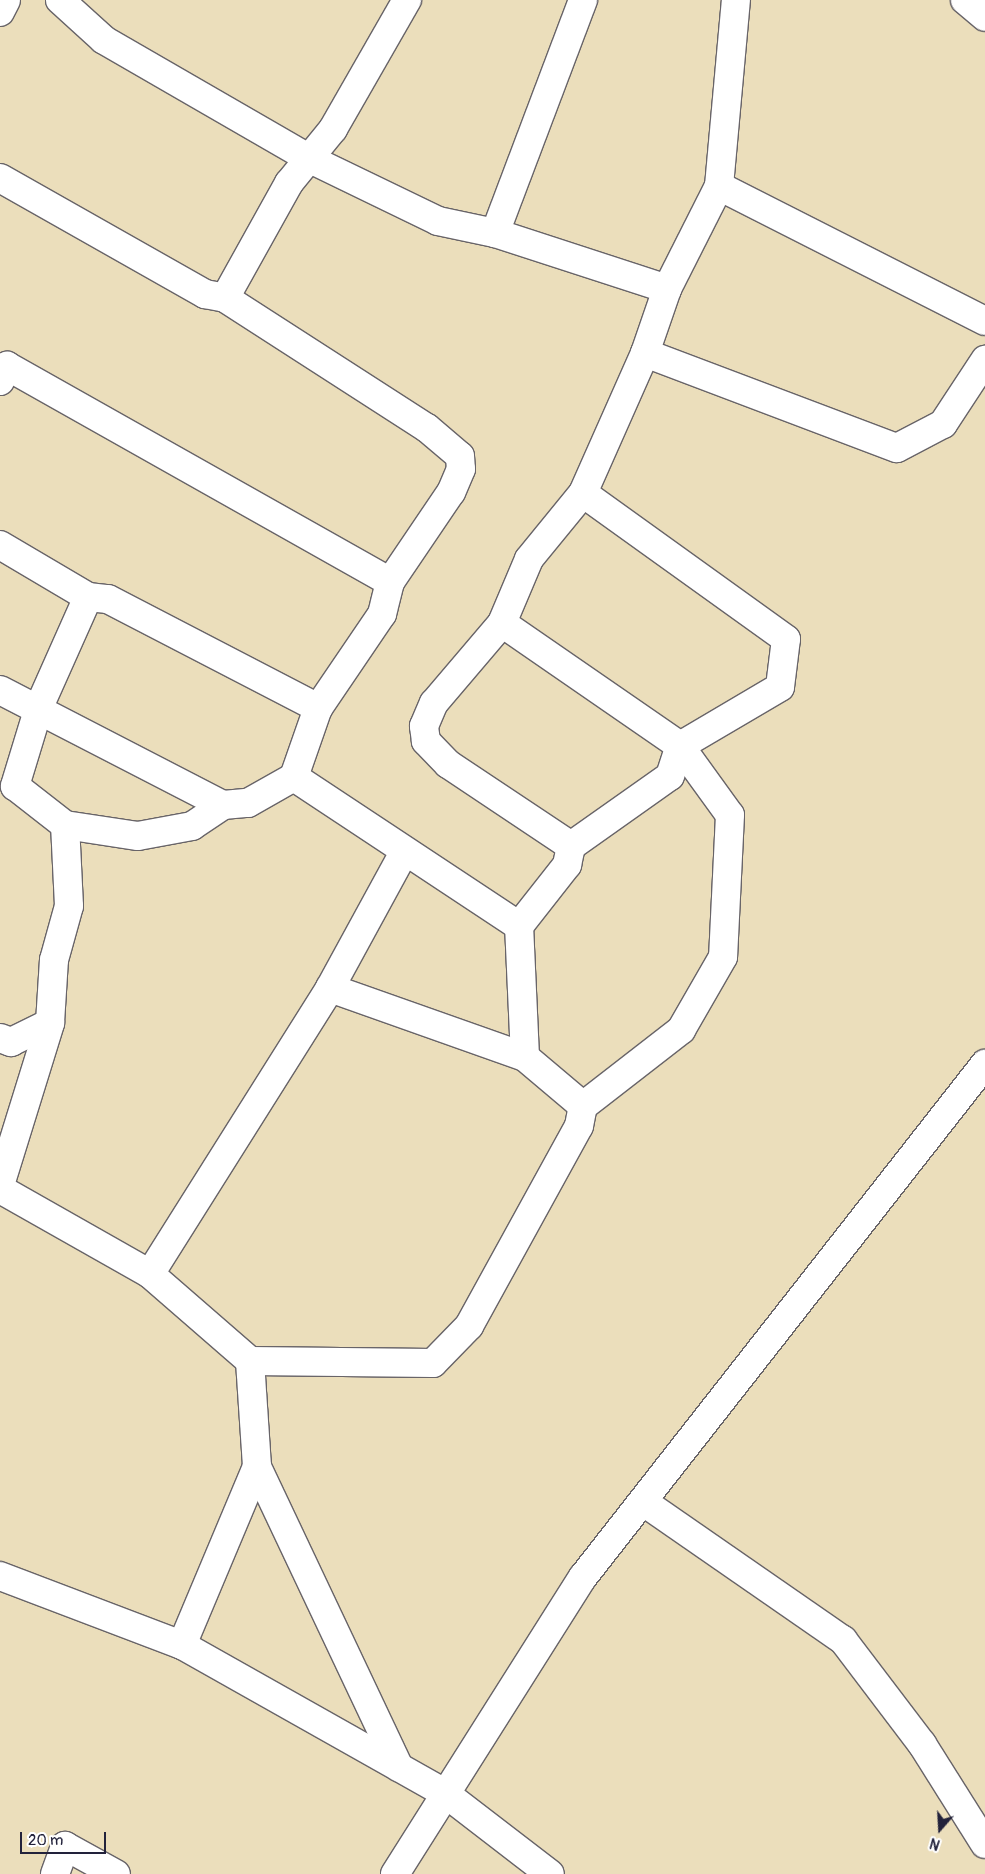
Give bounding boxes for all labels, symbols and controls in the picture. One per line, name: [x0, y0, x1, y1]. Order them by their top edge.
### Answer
north arrow: [915, 1804, 965, 1854]
scale bar: [22, 1822, 109, 1854]
text: 20 m: [28, 1831, 63, 1850]
text: N: [928, 1834, 942, 1853]

